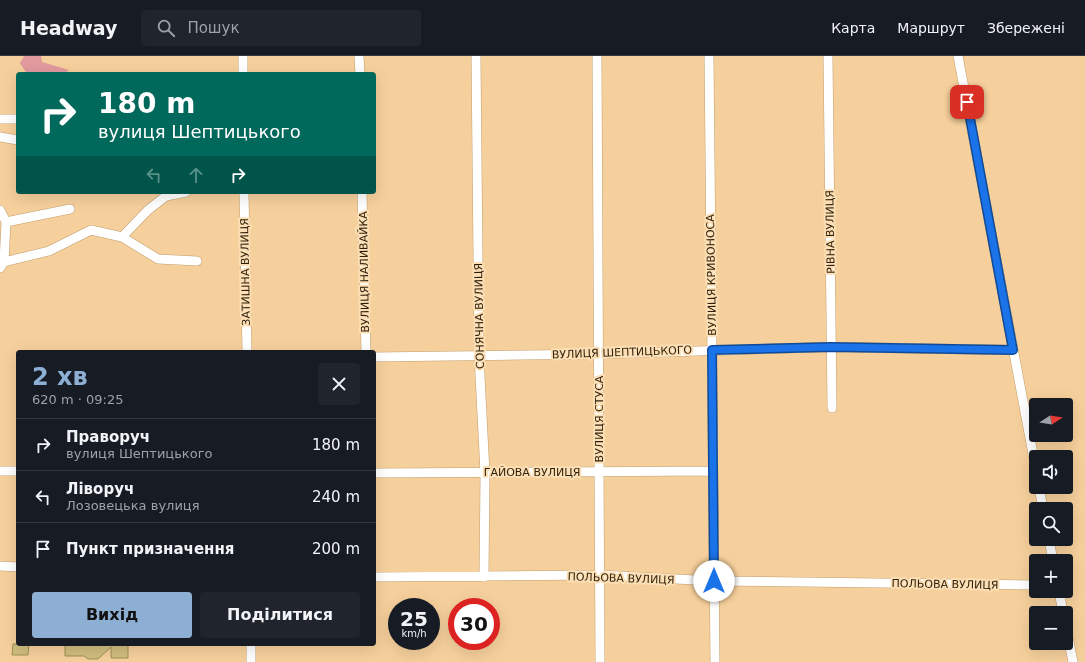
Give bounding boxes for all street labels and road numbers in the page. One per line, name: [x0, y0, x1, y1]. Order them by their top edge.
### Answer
street label: РІВНА ВУЛИЦЯ: [823, 190, 838, 274]
street label: ВУЛИЦЯ НАЛИВАЙКА: [357, 211, 372, 333]
street label: ВУЛИЦЯ КРИВОНОСА: [704, 214, 719, 336]
street label: ЗАТИШНА ВУЛИЦЯ: [238, 218, 253, 326]
street label: СОНЯЧНА ВУЛИЦЯ: [472, 263, 487, 369]
street label: ВУЛИЦЯ ШЕПТИЦЬКОГО: [552, 344, 693, 361]
street label: ВУЛИЦЯ СТУСА: [593, 375, 606, 462]
street label: ГАЙОВА ВУЛИЦЯ: [484, 466, 580, 479]
street label: ПОЛЬОВА ВУЛИЦЯ: [567, 570, 675, 587]
street label: ПОЛЬОВА ВУЛИЦЯ: [891, 577, 999, 592]

